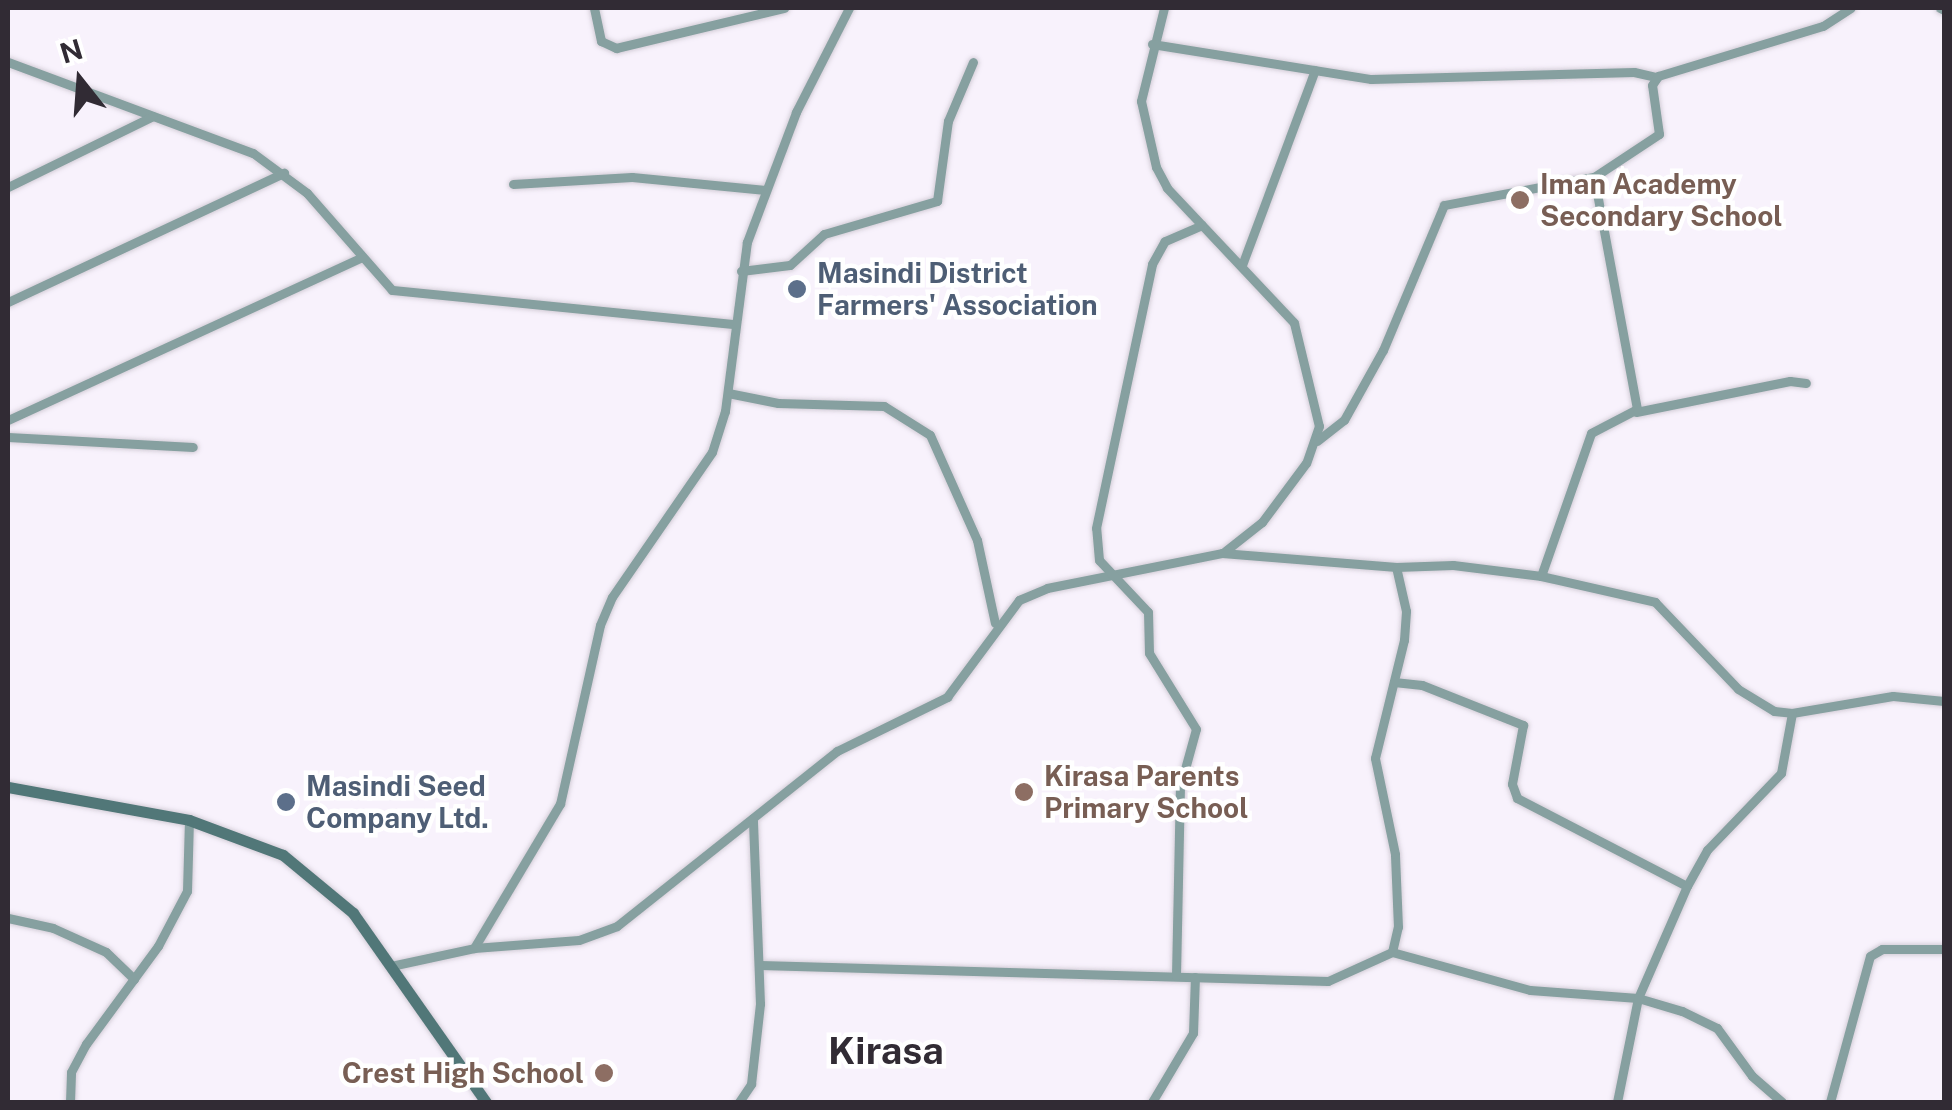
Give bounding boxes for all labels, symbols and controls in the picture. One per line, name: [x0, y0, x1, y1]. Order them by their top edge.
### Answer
north arrow: [30, 30, 130, 130]
text: N: [56, 32, 86, 70]
place label: Iman Academy Secondary School: [1540, 167, 1783, 233]
marker: Iman Academy Secondary School: [1509, 189, 1531, 211]
place label: Masindi District Farmers' Association: [817, 256, 1098, 322]
marker: Masindi District Farmers' Association: [786, 278, 808, 300]
place label: Kirasa Parents Primary School: [1044, 759, 1249, 825]
place label: Masindi Seed Company Ltd.: [306, 769, 489, 835]
marker: Kirasa Parents Primary School: [1013, 781, 1035, 803]
marker: Masindi Seed Company Ltd.: [275, 791, 297, 813]
district label: Kirasa: [828, 1028, 944, 1074]
place label: Crest High School: [342, 1056, 584, 1090]
marker: Crest High School: [593, 1062, 615, 1084]

